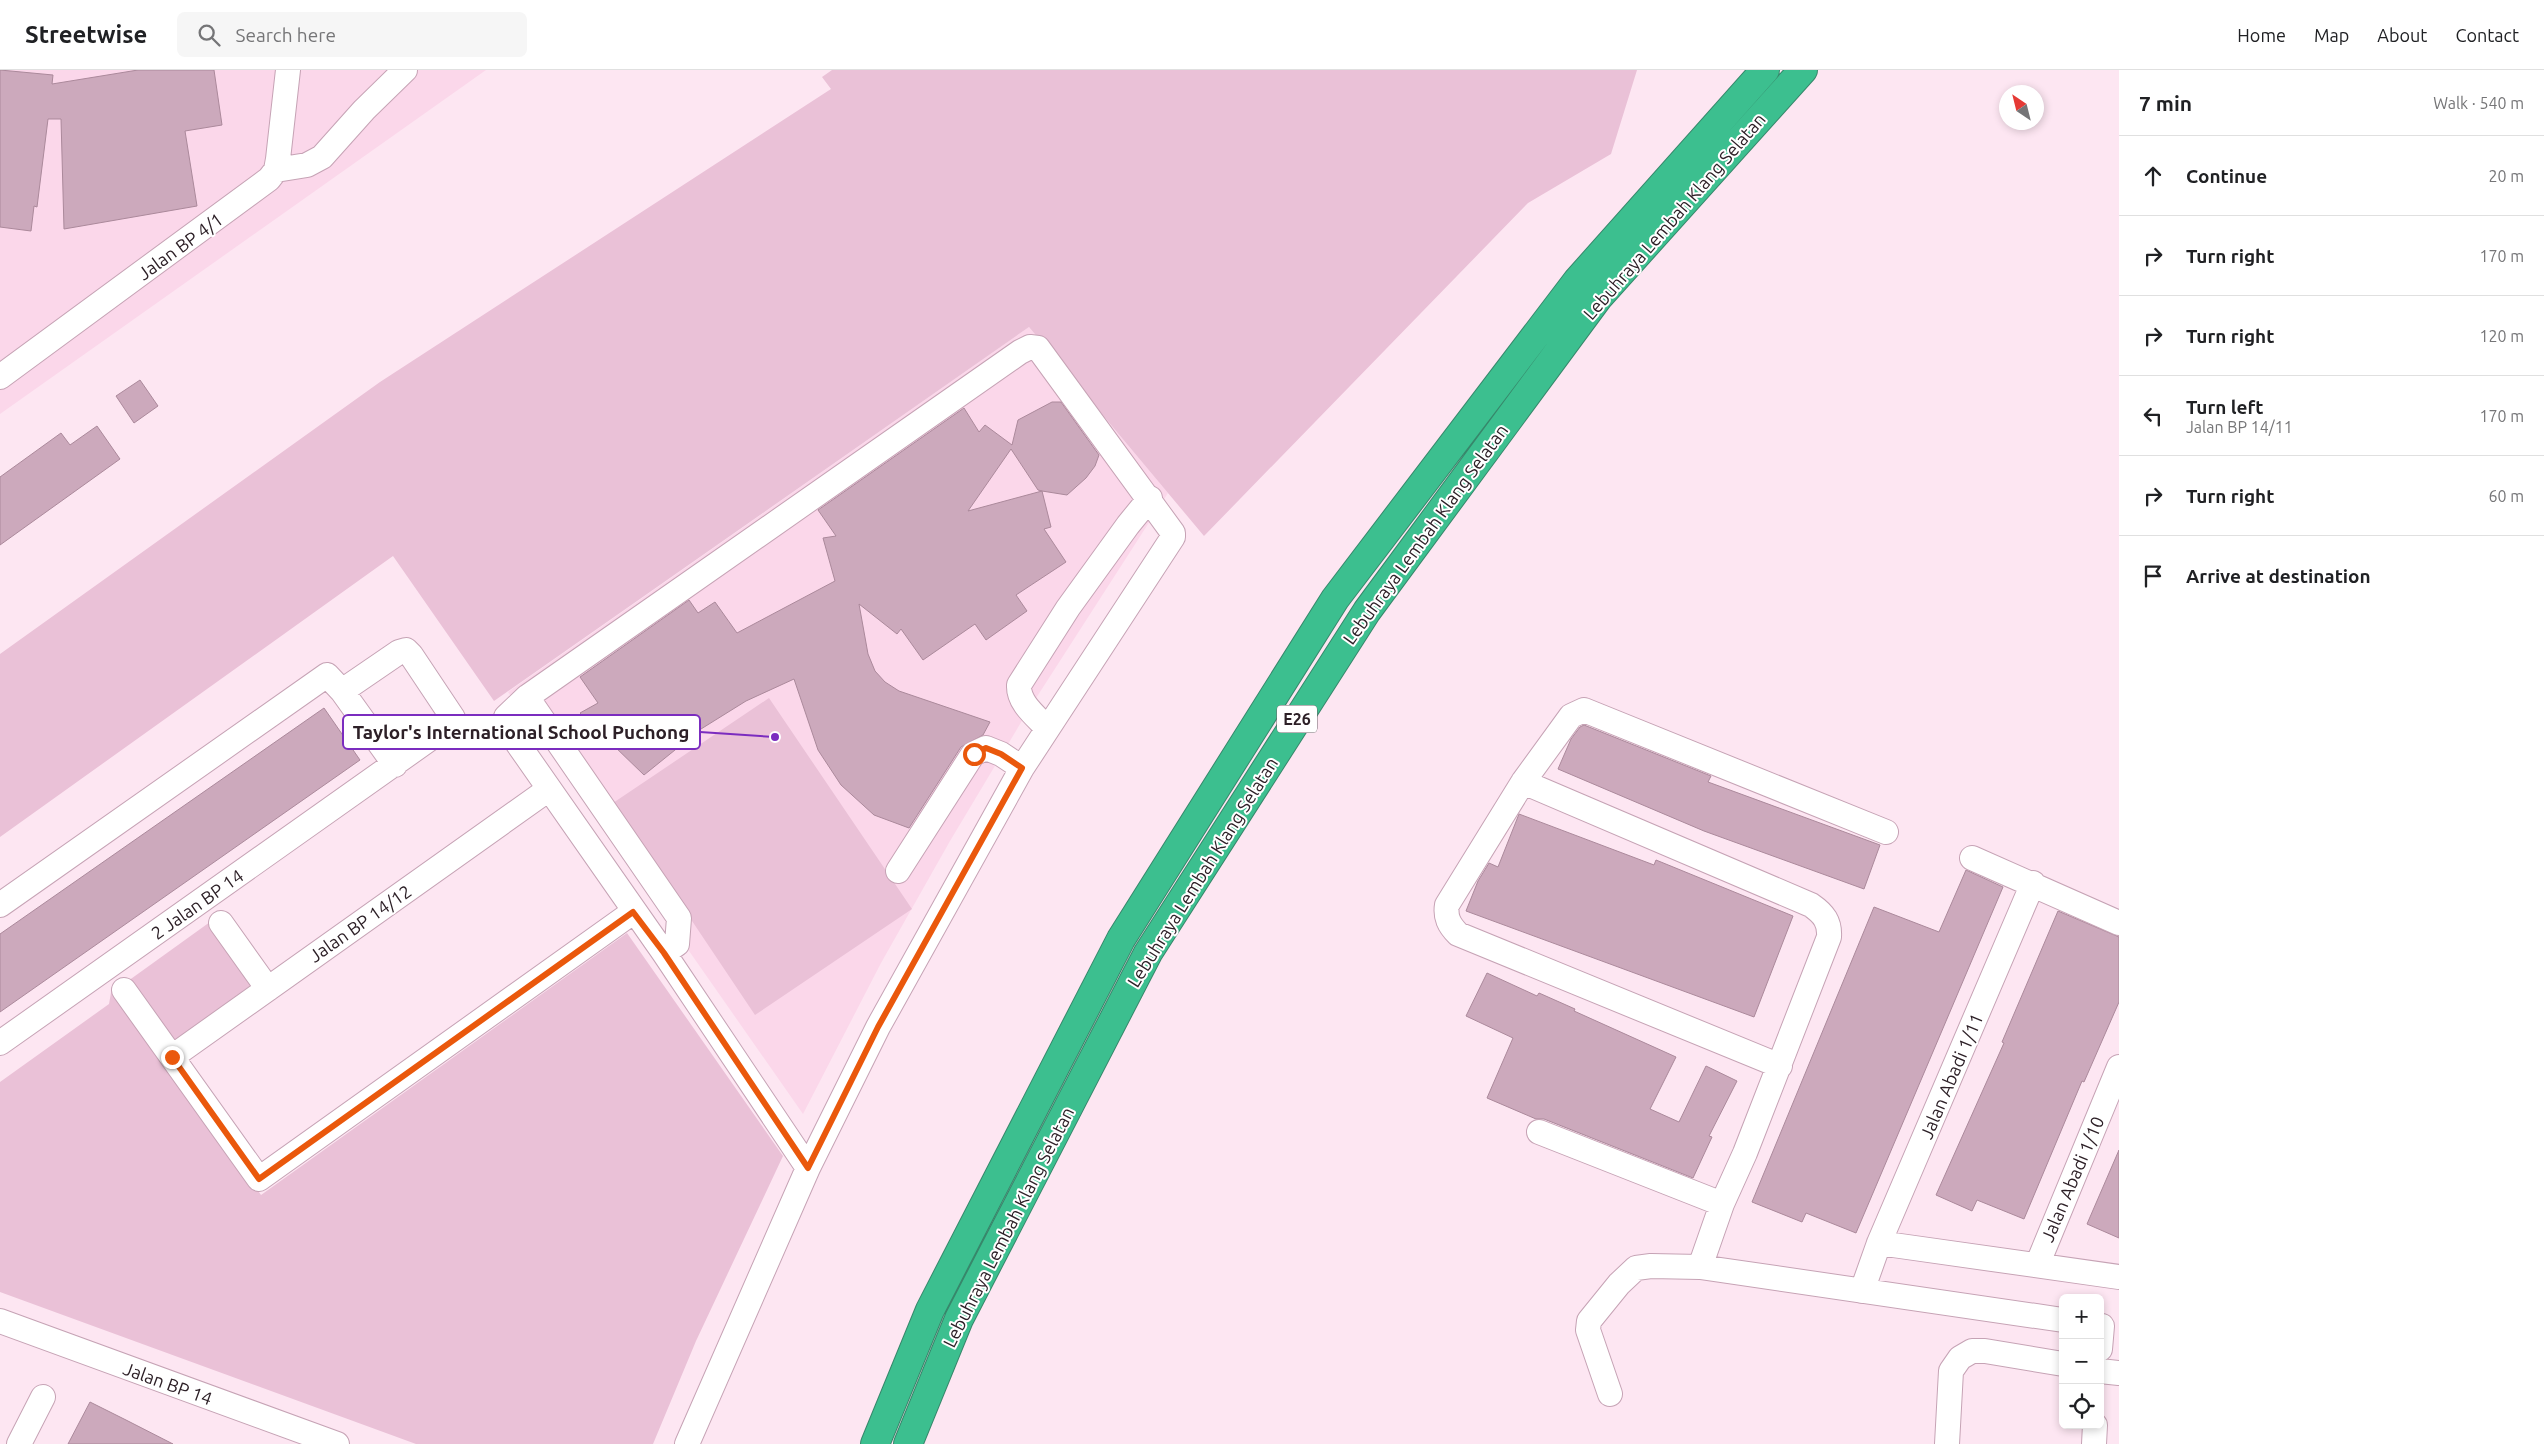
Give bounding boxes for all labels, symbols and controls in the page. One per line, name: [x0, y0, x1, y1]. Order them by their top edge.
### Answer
search box: [177, 12, 527, 57]
text: Streetwise: [25, 21, 147, 48]
icon: search: [195, 21, 223, 49]
text: Search here: [235, 24, 336, 46]
text: Home: [2237, 25, 2286, 45]
text: Map: [2314, 25, 2349, 45]
text: About: [2377, 25, 2427, 45]
text: Contact: [2455, 25, 2519, 45]
north arrow: [1999, 85, 2044, 130]
text: 7 min: [2139, 91, 2192, 115]
text: Walk · 540 m: [2433, 94, 2524, 112]
street label: Lebuhraya Lembah Klang Selatan: [1579, 109, 1769, 323]
icon: ahead: [2139, 162, 2167, 190]
text: Continue: [2186, 165, 2267, 187]
text: 20 m: [2488, 167, 2524, 185]
street label: Jalan BP 4/1: [134, 209, 226, 283]
icon: right: [2139, 242, 2167, 270]
text: Turn right: [2186, 245, 2274, 267]
text: 170 m: [2479, 247, 2524, 265]
icon: right: [2139, 322, 2167, 350]
text: Turn right: [2186, 325, 2274, 347]
text: 120 m: [2479, 327, 2524, 345]
text: Turn left: [2186, 396, 2264, 418]
icon: left: [2139, 402, 2167, 430]
text: 170 m: [2479, 407, 2524, 425]
text: Jalan BP 14/11: [2186, 418, 2293, 436]
street label: Lebuhraya Lembah Klang Selatan: [1339, 420, 1511, 648]
icon: right: [2139, 482, 2167, 510]
text: Turn right: [2186, 485, 2274, 507]
text: 60 m: [2488, 487, 2524, 505]
icon: arrive: [2139, 562, 2167, 590]
text: Arrive at destination: [2186, 565, 2371, 587]
road number: E26: [1277, 706, 1317, 732]
callout: Taylor's International School Puchong: [343, 715, 700, 749]
text: Taylor's International School Puchong: [353, 721, 689, 743]
route start: [963, 743, 986, 766]
street label: Lebuhraya Lembah Klang Selatan: [1123, 754, 1281, 990]
street label: 2 Jalan BP 14: [147, 865, 247, 943]
street label: Jalan BP 14/12: [305, 880, 415, 966]
street label: Jalan Abadi 1/11: [1916, 1010, 1986, 1142]
route end: [161, 1046, 184, 1069]
street label: Lebuhraya Lembah Klang Selatan: [939, 1104, 1077, 1350]
street label: Jalan Abadi 1/10: [2037, 1113, 2107, 1245]
map controls: [2059, 1294, 2104, 1429]
button: +: [2059, 1294, 2104, 1339]
button: −: [2059, 1339, 2104, 1384]
street label: Jalan BP 14: [121, 1358, 215, 1408]
button: locate: [2059, 1384, 2104, 1429]

